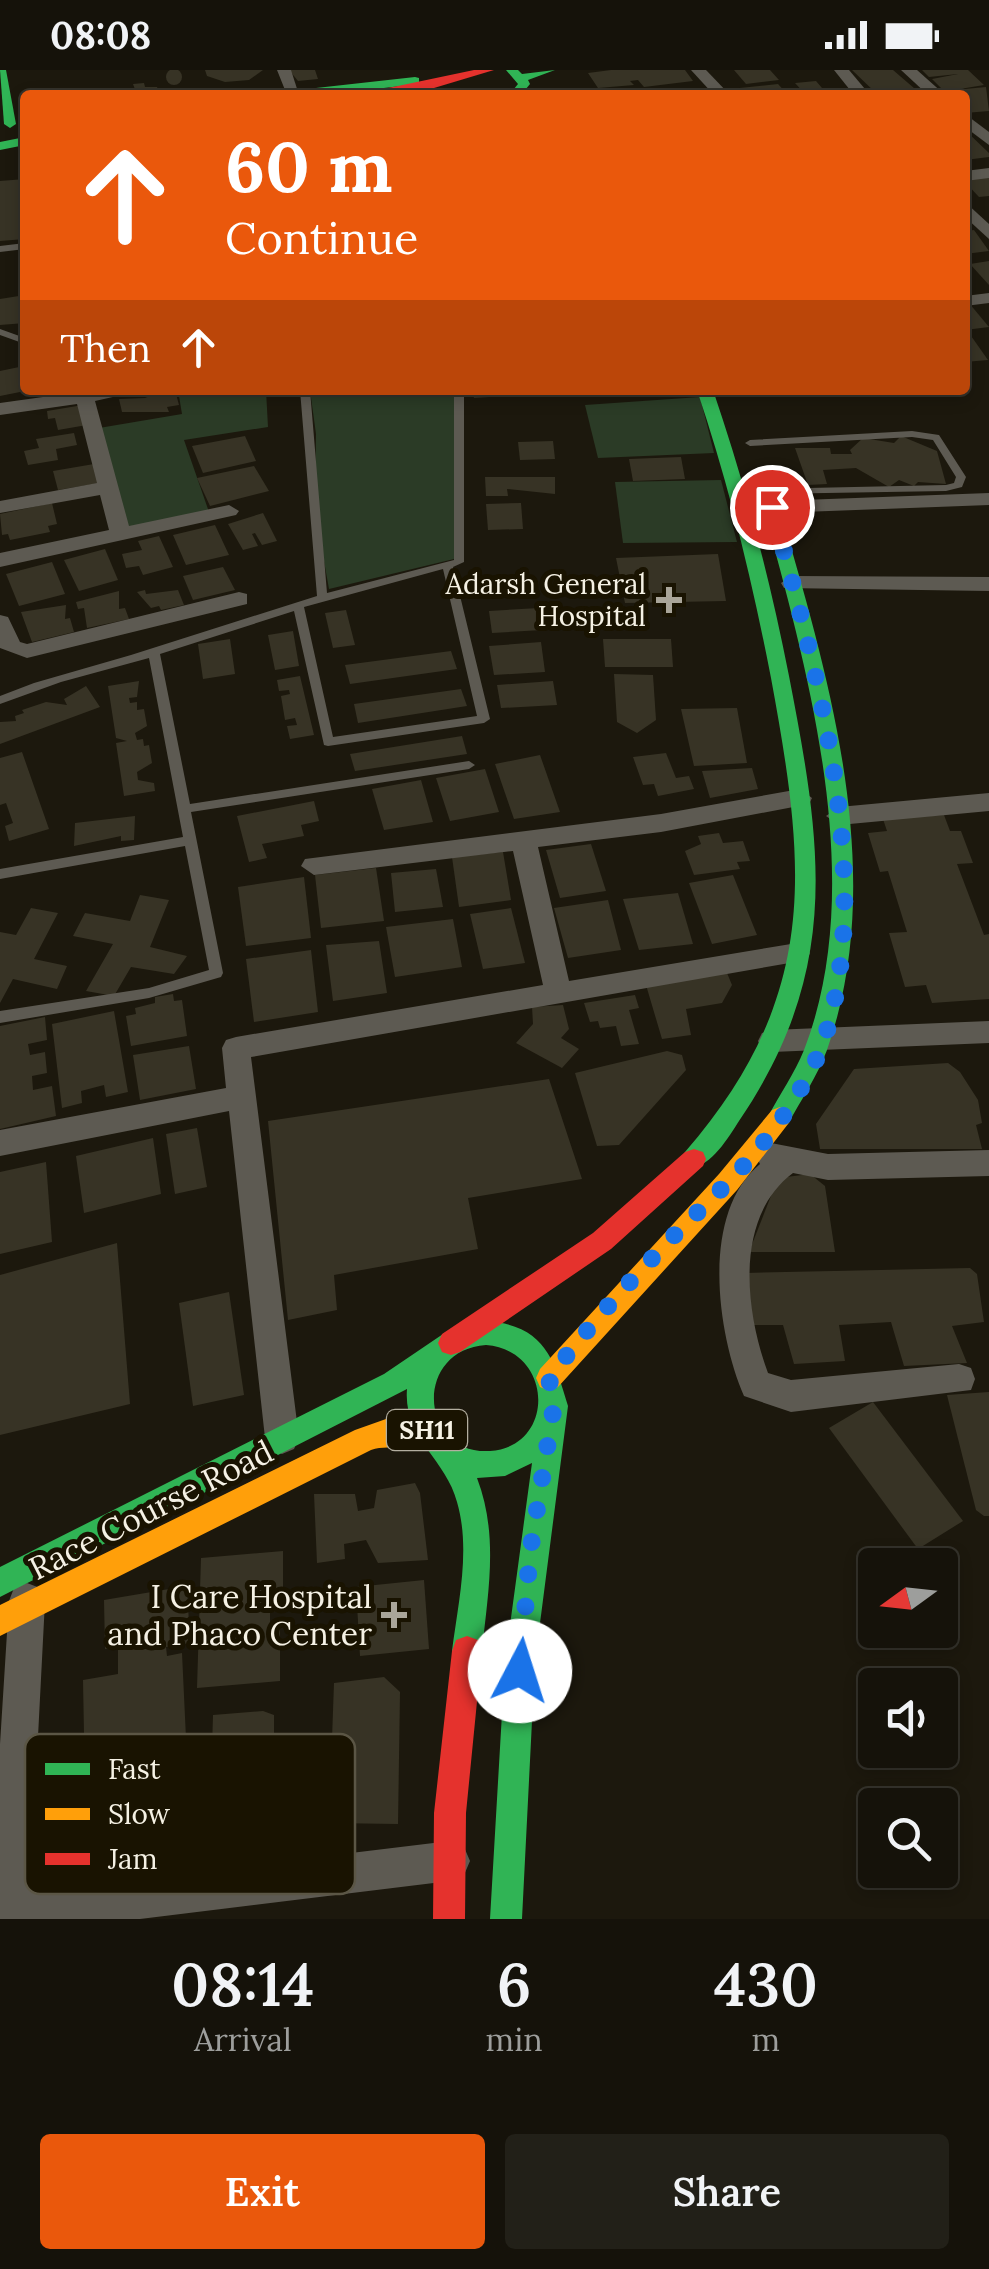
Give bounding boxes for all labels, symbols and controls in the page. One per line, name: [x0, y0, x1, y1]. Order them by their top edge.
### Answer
text: 08:08: [50, 11, 151, 59]
text: 60 m: [225, 122, 393, 211]
icon: ahead: [60, 130, 190, 260]
text: Continue: [225, 209, 418, 266]
icon: ahead: [171, 320, 226, 375]
text: Then: [60, 324, 151, 372]
pin: [730, 465, 815, 550]
icon: arrive: [745, 480, 800, 535]
place label: Adarsh General Hospital: [444, 566, 646, 634]
marker: Adarsh General Hospital: [656, 587, 682, 613]
road number: SH11: [387, 1410, 467, 1450]
street label: Race Course Road: [22, 1430, 280, 1589]
north arrow: [858, 1548, 958, 1648]
map controls: [858, 1548, 958, 1888]
place label: I Care Hospital and Phaco Center: [107, 1576, 372, 1654]
marker: I Care Hospital and Phaco Center: [381, 1602, 407, 1628]
position arrow: [468, 1619, 572, 1723]
button: sound: [858, 1668, 958, 1768]
legend: [25, 1734, 355, 1894]
text: Fast: [108, 1751, 161, 1787]
button: search: [858, 1788, 958, 1888]
text: Slow: [108, 1796, 171, 1832]
text: Jam: [107, 1841, 158, 1877]
text: 08:14: [171, 1946, 314, 2022]
text: 6: [497, 1946, 531, 2022]
text: 430: [714, 1946, 818, 2022]
text: Arrival: [194, 2019, 292, 2060]
text: min: [486, 2019, 543, 2060]
text: m: [751, 2019, 780, 2060]
button: Exit: [40, 2134, 485, 2249]
button: Share: [505, 2134, 949, 2249]

